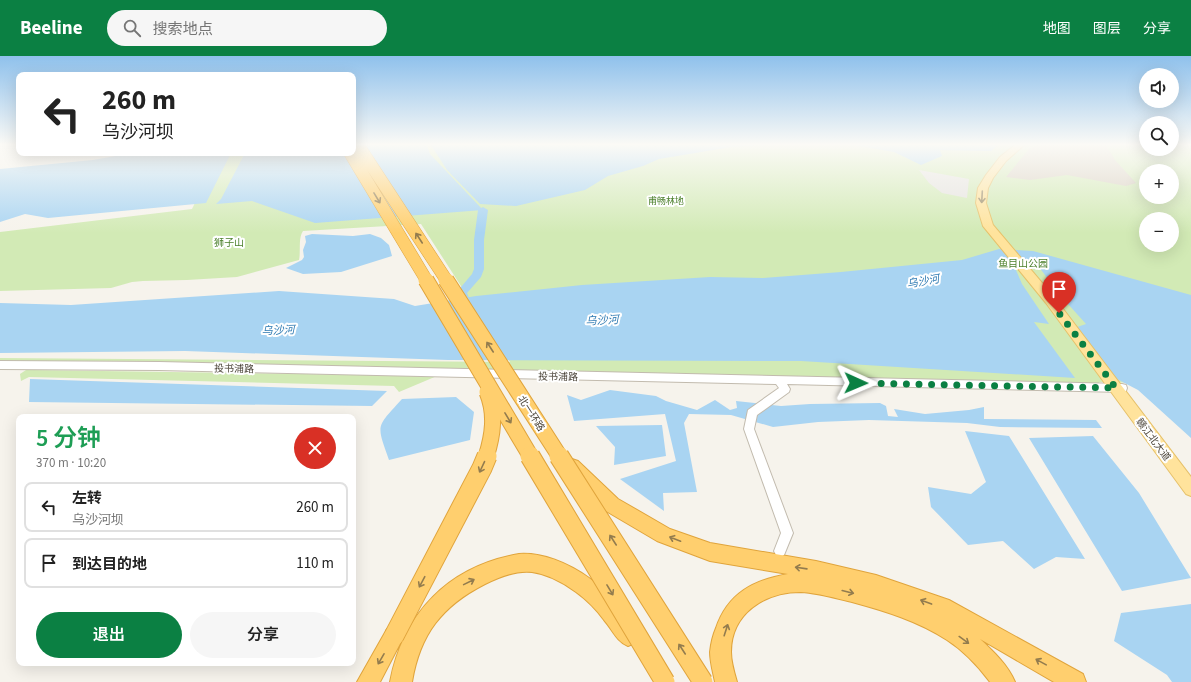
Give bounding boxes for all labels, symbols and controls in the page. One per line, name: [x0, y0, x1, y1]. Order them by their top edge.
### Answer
search box: [107, 10, 387, 46]
text: Beeline: [20, 15, 83, 42]
icon: search: [121, 17, 143, 39]
text: 搜索地点: [153, 19, 213, 40]
text: 地图: [1043, 19, 1071, 39]
text: 图层: [1093, 19, 1121, 39]
text: 分享: [1143, 19, 1171, 39]
map controls: [1139, 68, 1179, 252]
button: sound: [1139, 68, 1179, 108]
text: 260 m: [102, 80, 176, 120]
icon: left: [36, 88, 88, 140]
button: search: [1139, 116, 1179, 156]
text: 乌沙河坝: [102, 120, 174, 145]
button: +: [1139, 164, 1179, 204]
one-way arrow: [978, 190, 986, 203]
one-way arrow: [373, 192, 381, 203]
park label: 甫畅林地: [648, 195, 684, 208]
button: −: [1139, 212, 1179, 252]
one-way arrow: [415, 233, 423, 244]
park label: 狮子山: [214, 236, 244, 250]
park label: 鱼目山公园: [998, 257, 1048, 271]
water label: 乌沙河: [906, 271, 943, 292]
pin: [1042, 272, 1076, 313]
icon: arrive: [1048, 278, 1070, 300]
water label: 乌沙河: [585, 312, 621, 329]
water label: 乌沙河: [261, 322, 297, 339]
one-way arrow: [486, 342, 494, 353]
street label: 投书浦路: [214, 362, 254, 376]
position arrow: [835, 362, 877, 404]
street label: 投书浦路: [538, 370, 578, 384]
street label: 北一环路: [514, 393, 548, 434]
one-way arrow: [505, 412, 513, 424]
street label: 赣江北大道: [1133, 415, 1174, 464]
text: 5 分钟: [36, 421, 101, 456]
button: close: [294, 427, 336, 469]
text: 370 m · 10:20: [36, 454, 106, 472]
one-way arrow: [478, 461, 485, 473]
text: 左转: [72, 488, 102, 509]
icon: left: [38, 496, 60, 518]
text: 260 m: [296, 497, 334, 518]
text: 乌沙河坝: [72, 511, 124, 529]
one-way arrow: [608, 534, 617, 545]
one-way arrow: [669, 535, 681, 543]
icon: arrive: [38, 552, 60, 574]
text: 110 m: [296, 553, 334, 574]
text: 到达目的地: [72, 554, 147, 575]
one-way arrow: [795, 564, 808, 572]
one-way arrow: [418, 576, 425, 588]
one-way arrow: [462, 578, 474, 585]
one-way arrow: [607, 584, 615, 596]
one-way arrow: [841, 588, 854, 596]
one-way arrow: [920, 598, 933, 605]
button: 退出: [36, 612, 182, 658]
button: 分享: [190, 612, 336, 658]
one-way arrow: [723, 624, 730, 637]
one-way arrow: [959, 636, 970, 644]
one-way arrow: [678, 643, 686, 655]
one-way arrow: [376, 653, 384, 665]
one-way arrow: [1035, 657, 1047, 665]

